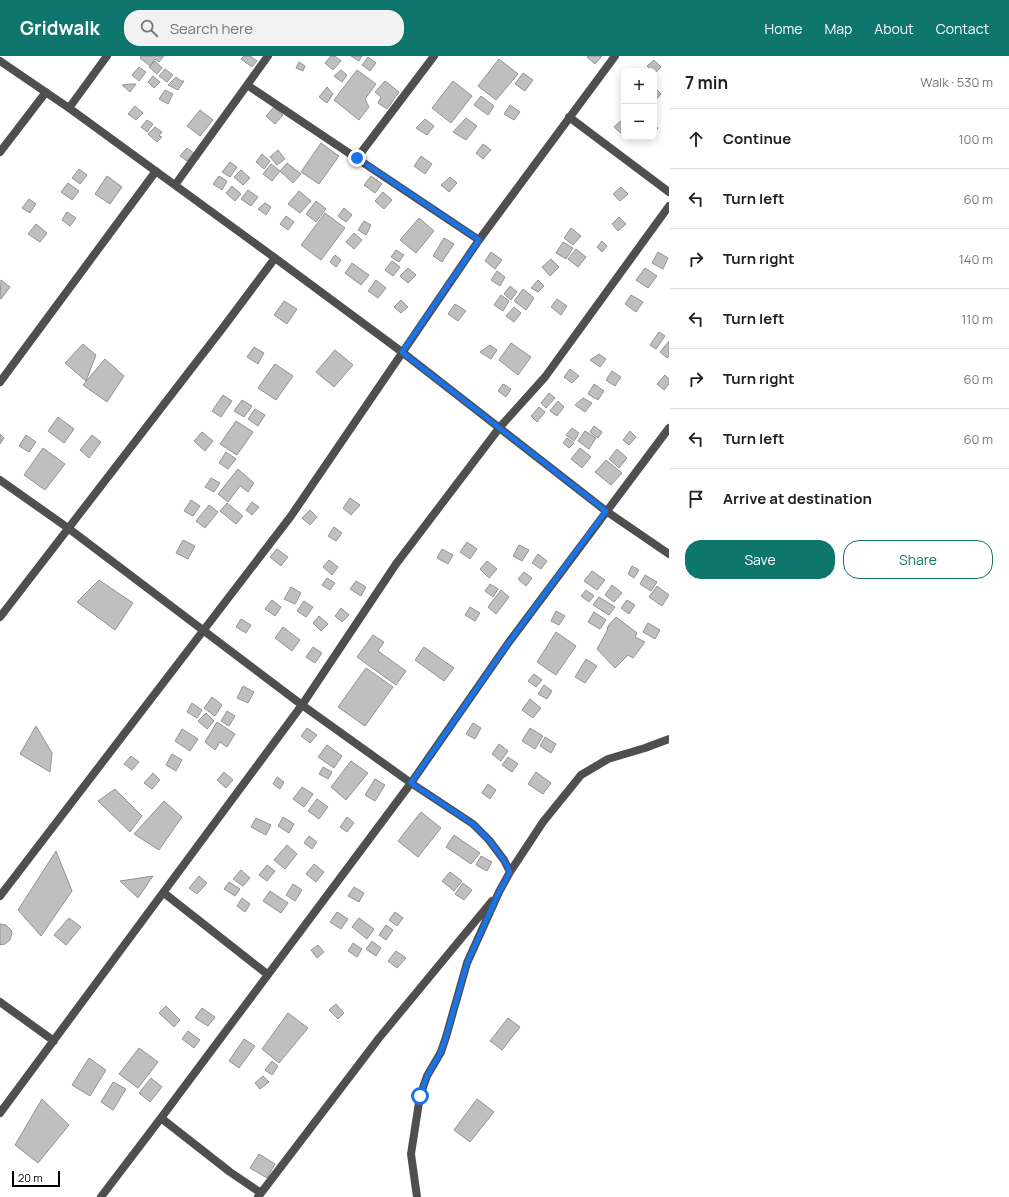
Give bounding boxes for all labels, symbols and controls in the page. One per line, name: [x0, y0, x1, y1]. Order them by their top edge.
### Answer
search box: [124, 10, 404, 46]
text: Gridwalk: [20, 15, 100, 41]
icon: search: [138, 17, 160, 39]
text: Search here: [170, 18, 253, 39]
text: Home: [765, 19, 802, 38]
text: Map: [824, 19, 852, 38]
text: About: [874, 19, 914, 38]
text: Contact: [936, 19, 989, 38]
map controls: [621, 68, 657, 140]
button: +: [621, 68, 657, 104]
text: 7 min: [685, 71, 728, 94]
text: Walk · 530 m: [920, 73, 993, 91]
button: −: [621, 104, 657, 140]
icon: ahead: [685, 128, 707, 150]
text: Continue: [723, 128, 791, 149]
text: 100 m: [958, 130, 993, 148]
route end: [348, 149, 366, 167]
icon: left: [685, 188, 707, 210]
text: Turn left: [723, 188, 785, 209]
text: 60 m: [963, 190, 993, 208]
icon: right: [685, 248, 707, 270]
text: Turn right: [723, 248, 794, 269]
text: 140 m: [959, 250, 993, 268]
icon: left: [685, 308, 707, 330]
text: Turn left: [723, 308, 785, 329]
text: 110 m: [961, 310, 993, 328]
icon: right: [685, 368, 707, 390]
text: Turn right: [723, 368, 794, 389]
text: 60 m: [963, 370, 993, 388]
icon: left: [685, 428, 707, 450]
text: Turn left: [723, 428, 785, 449]
text: 60 m: [963, 430, 993, 448]
icon: arrive: [685, 488, 707, 510]
text: Arrive at destination: [723, 488, 872, 509]
button: Save: [685, 540, 835, 579]
button: Share: [843, 540, 993, 579]
route start: [411, 1087, 429, 1105]
scale bar: [12, 1169, 60, 1188]
text: 20 m: [18, 1170, 43, 1185]

